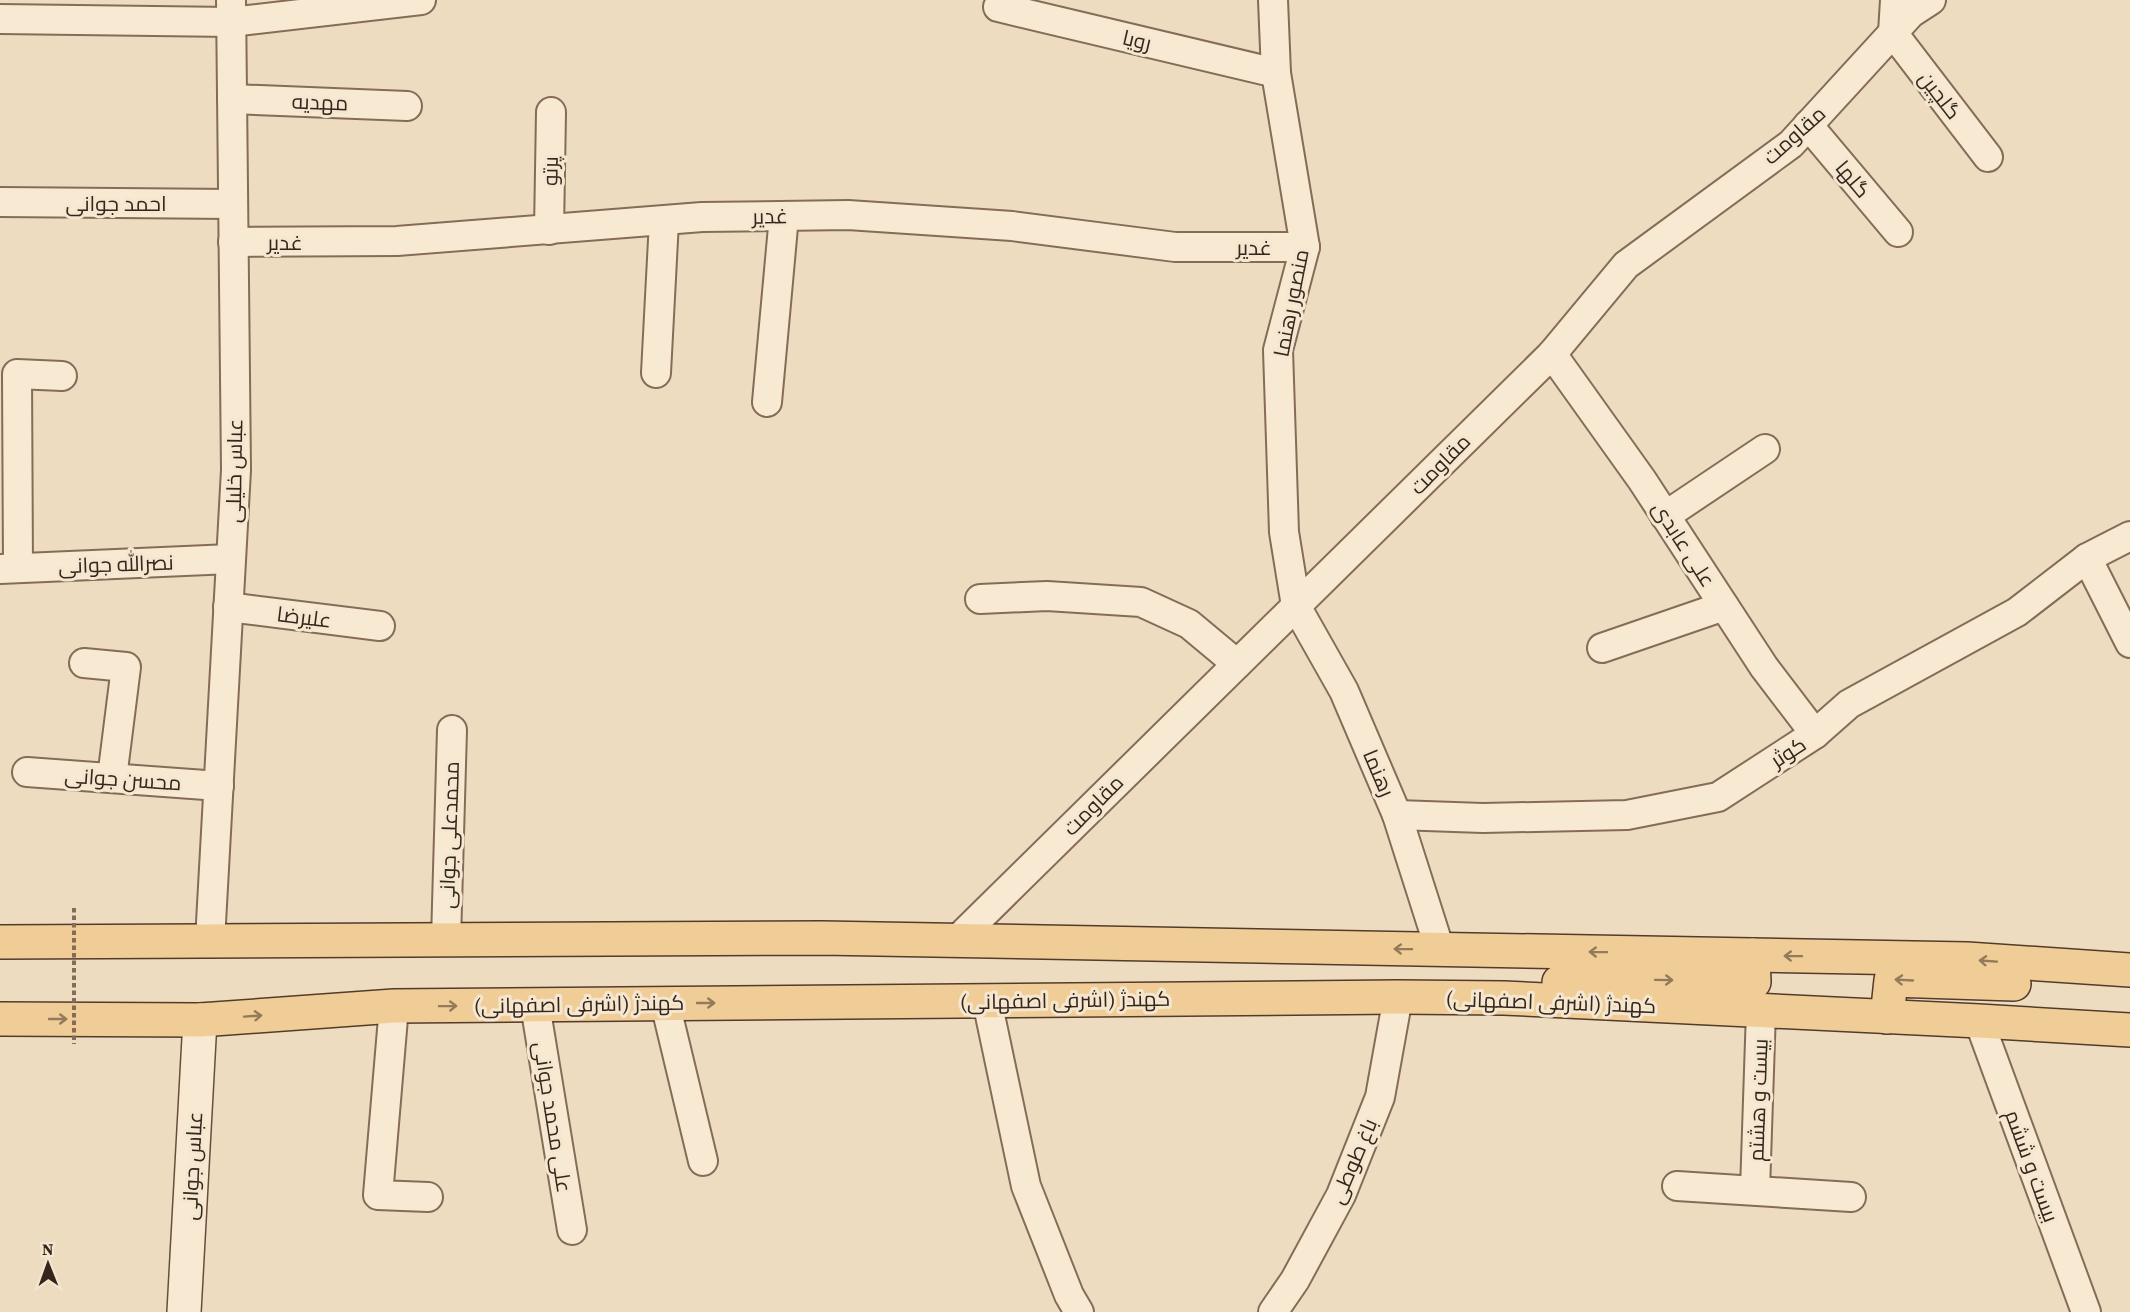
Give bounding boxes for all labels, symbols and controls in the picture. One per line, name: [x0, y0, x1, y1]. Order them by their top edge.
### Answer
street label: رویا: [1120, 23, 1154, 57]
street label: گلچین: [1912, 65, 1968, 125]
street label: مهدیه: [291, 87, 349, 117]
street label: مقاومت: [1756, 99, 1832, 171]
street label: گلها: [1829, 154, 1877, 204]
street label: پرتو: [535, 156, 565, 186]
street label: احمد جوانی: [65, 189, 167, 218]
street label: غدیر: [751, 201, 788, 231]
street label: غدیر: [266, 228, 303, 257]
street label: غدیر: [1235, 233, 1272, 262]
street label: منصور رهنما: [1266, 247, 1316, 359]
street label: عباس خلیلی: [219, 419, 249, 523]
street label: مقاومت: [1403, 427, 1477, 501]
street label: علی عابدی: [1646, 496, 1722, 592]
street label: نصرالله جوانی: [58, 547, 174, 581]
street label: علیرضا: [275, 599, 333, 635]
street label: کوثر: [1764, 730, 1811, 775]
street label: رهنما: [1356, 745, 1402, 801]
street label: محسن جوانی: [64, 760, 182, 798]
street label: محمدعلی جوانی: [432, 761, 466, 909]
street label: مقاومت: [1056, 768, 1130, 842]
one-way arrow: [1393, 943, 1413, 955]
one-way arrow: [1588, 946, 1608, 958]
one-way arrow: [1783, 950, 1803, 962]
one-way arrow: [1978, 955, 1998, 966]
one-way arrow: [1653, 974, 1673, 986]
one-way arrow: [1894, 975, 1914, 986]
street label: کهندژ (اشرفی اصفهانی): [959, 984, 1171, 1016]
street label: کهندژ (اشرفی اصفهانی): [1445, 984, 1657, 1020]
street label: کهندژ (اشرفی اصفهانی): [473, 988, 685, 1020]
one-way arrow: [696, 997, 716, 1009]
one-way arrow: [438, 1000, 458, 1012]
one-way arrow: [243, 1010, 263, 1021]
one-way arrow: [48, 1013, 68, 1025]
street label: بیست و هشتم: [1741, 1038, 1775, 1162]
street label: علی محمد جوانی: [527, 1039, 579, 1195]
street label: بیست و ششم: [1998, 1106, 2066, 1226]
street label: عباس جوانی: [175, 1111, 209, 1221]
street label: باغ طوطی: [1322, 1114, 1384, 1208]
north arrow: [18, 1234, 78, 1294]
text: N: [42, 1238, 54, 1260]

